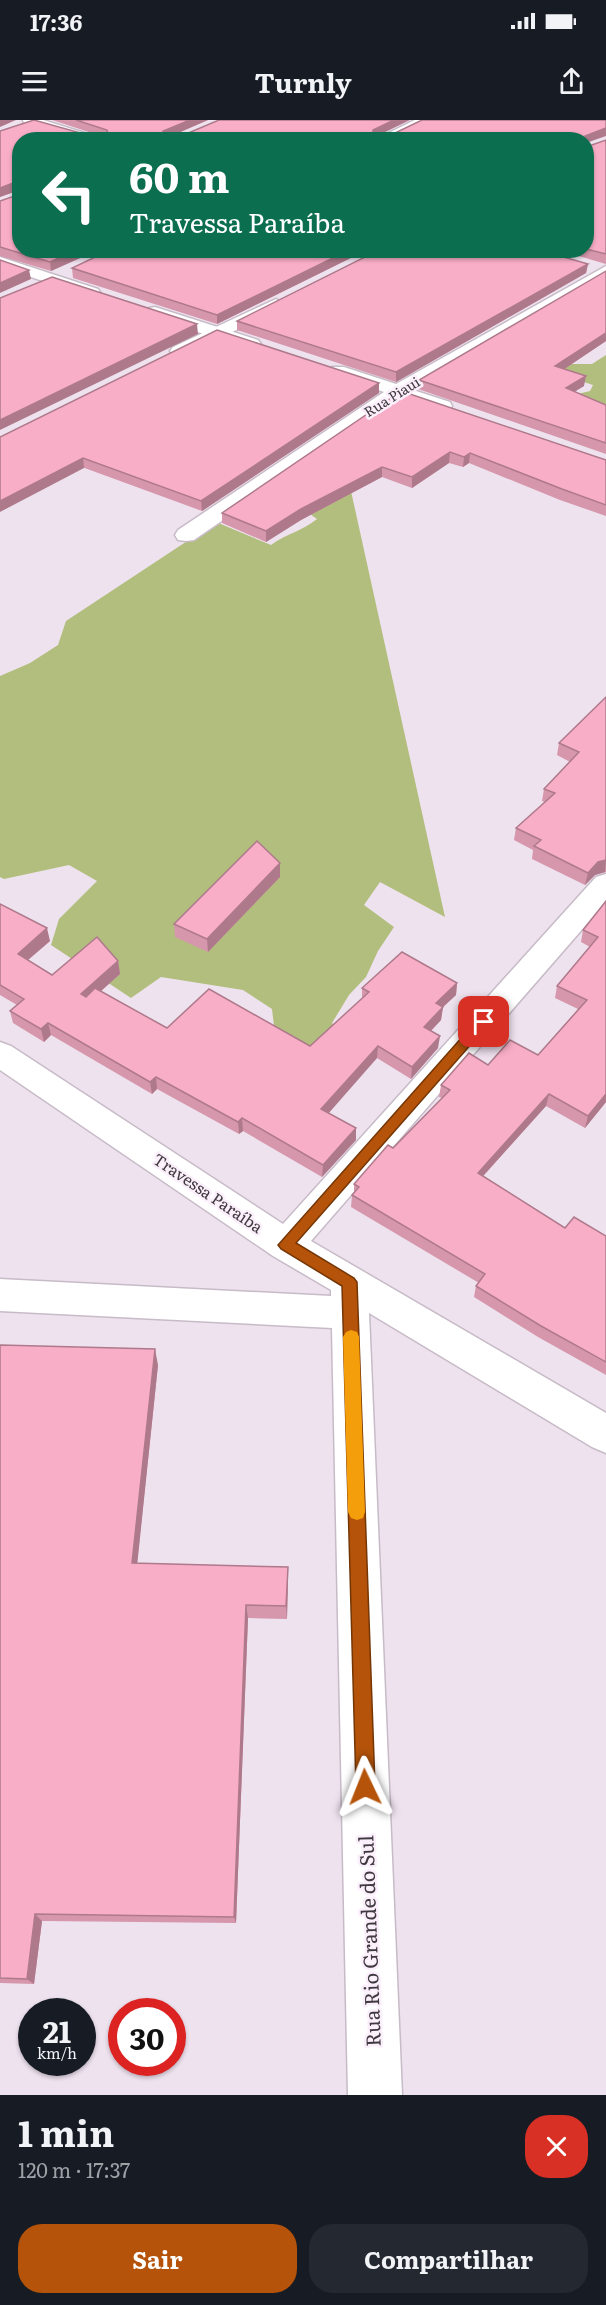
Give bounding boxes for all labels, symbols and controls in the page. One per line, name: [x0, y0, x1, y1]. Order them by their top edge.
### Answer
text: 17:36: [30, 5, 82, 38]
text: Turnly: [254, 61, 352, 101]
icon: menu: [18, 65, 51, 98]
icon: share: [555, 65, 588, 98]
text: 60 m: [129, 144, 230, 206]
icon: left: [30, 156, 108, 234]
text: Travessa Paraíba: [129, 201, 345, 241]
street label: Rua Piaui: [360, 371, 424, 421]
pin: [458, 996, 509, 1047]
icon: arrive: [467, 1005, 500, 1038]
street label: Travessa Paraíba: [149, 1146, 269, 1238]
position arrow: [333, 1755, 397, 1819]
street label: Rua Rio Grande do Sul: [349, 1835, 387, 2047]
speed limit sign: 30: [108, 1998, 186, 2076]
text: 21: [43, 2008, 71, 2052]
text: km/h: [37, 2041, 77, 2064]
text: 1 min: [18, 2105, 114, 2158]
button: close: [525, 2115, 588, 2178]
text: 120 m · 17:37: [18, 2154, 130, 2184]
button: Sair: [18, 2224, 297, 2293]
button: Compartilhar: [309, 2224, 588, 2293]

